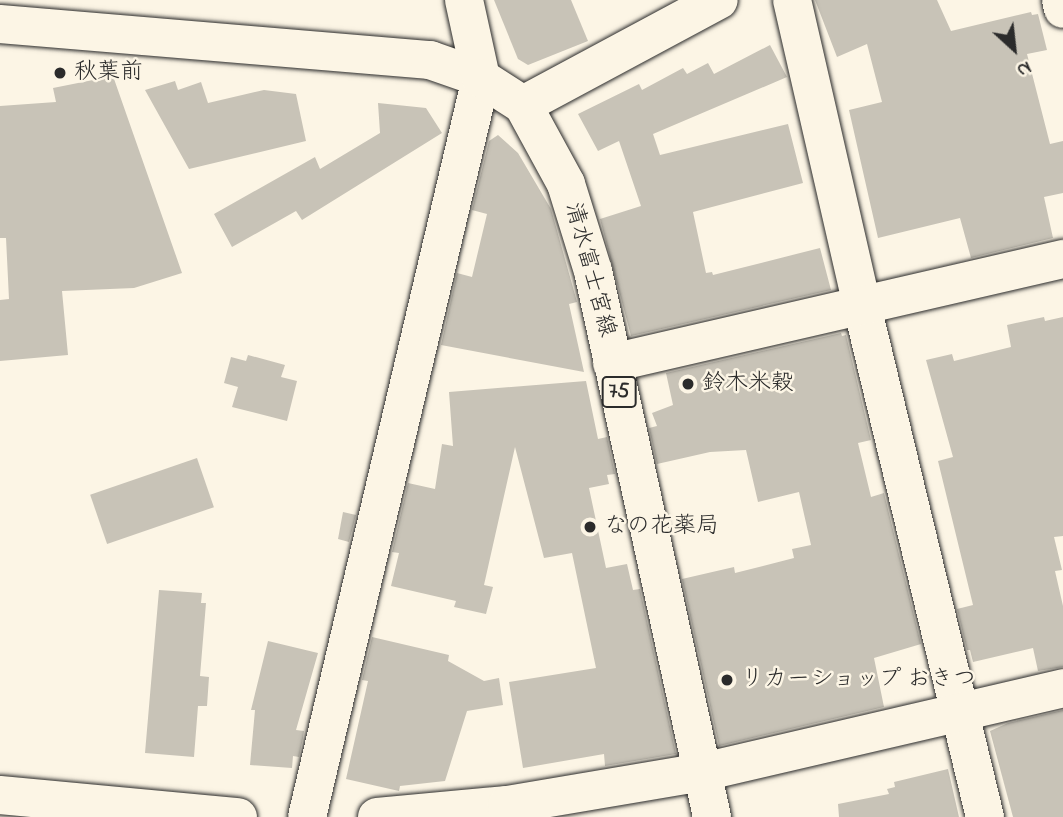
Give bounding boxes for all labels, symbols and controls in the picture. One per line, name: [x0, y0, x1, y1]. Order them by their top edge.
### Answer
north arrow: [979, 14, 1049, 84]
text: N: [1012, 53, 1036, 83]
place label: 秋葉前: [74, 59, 143, 87]
marker: 秋葉前: [52, 65, 68, 81]
street label: 清水富士宮線: [558, 200, 620, 340]
place label: 鈴木米穀: [702, 370, 794, 398]
road number: 75: [602, 374, 636, 410]
marker: 鈴木米穀: [680, 376, 696, 392]
place label: なの花薬局: [604, 513, 719, 541]
marker: なの花薬局: [582, 519, 598, 535]
place label: リカーショップ おきつ: [741, 666, 977, 694]
marker: リカーショップ おきつ: [719, 672, 735, 688]

